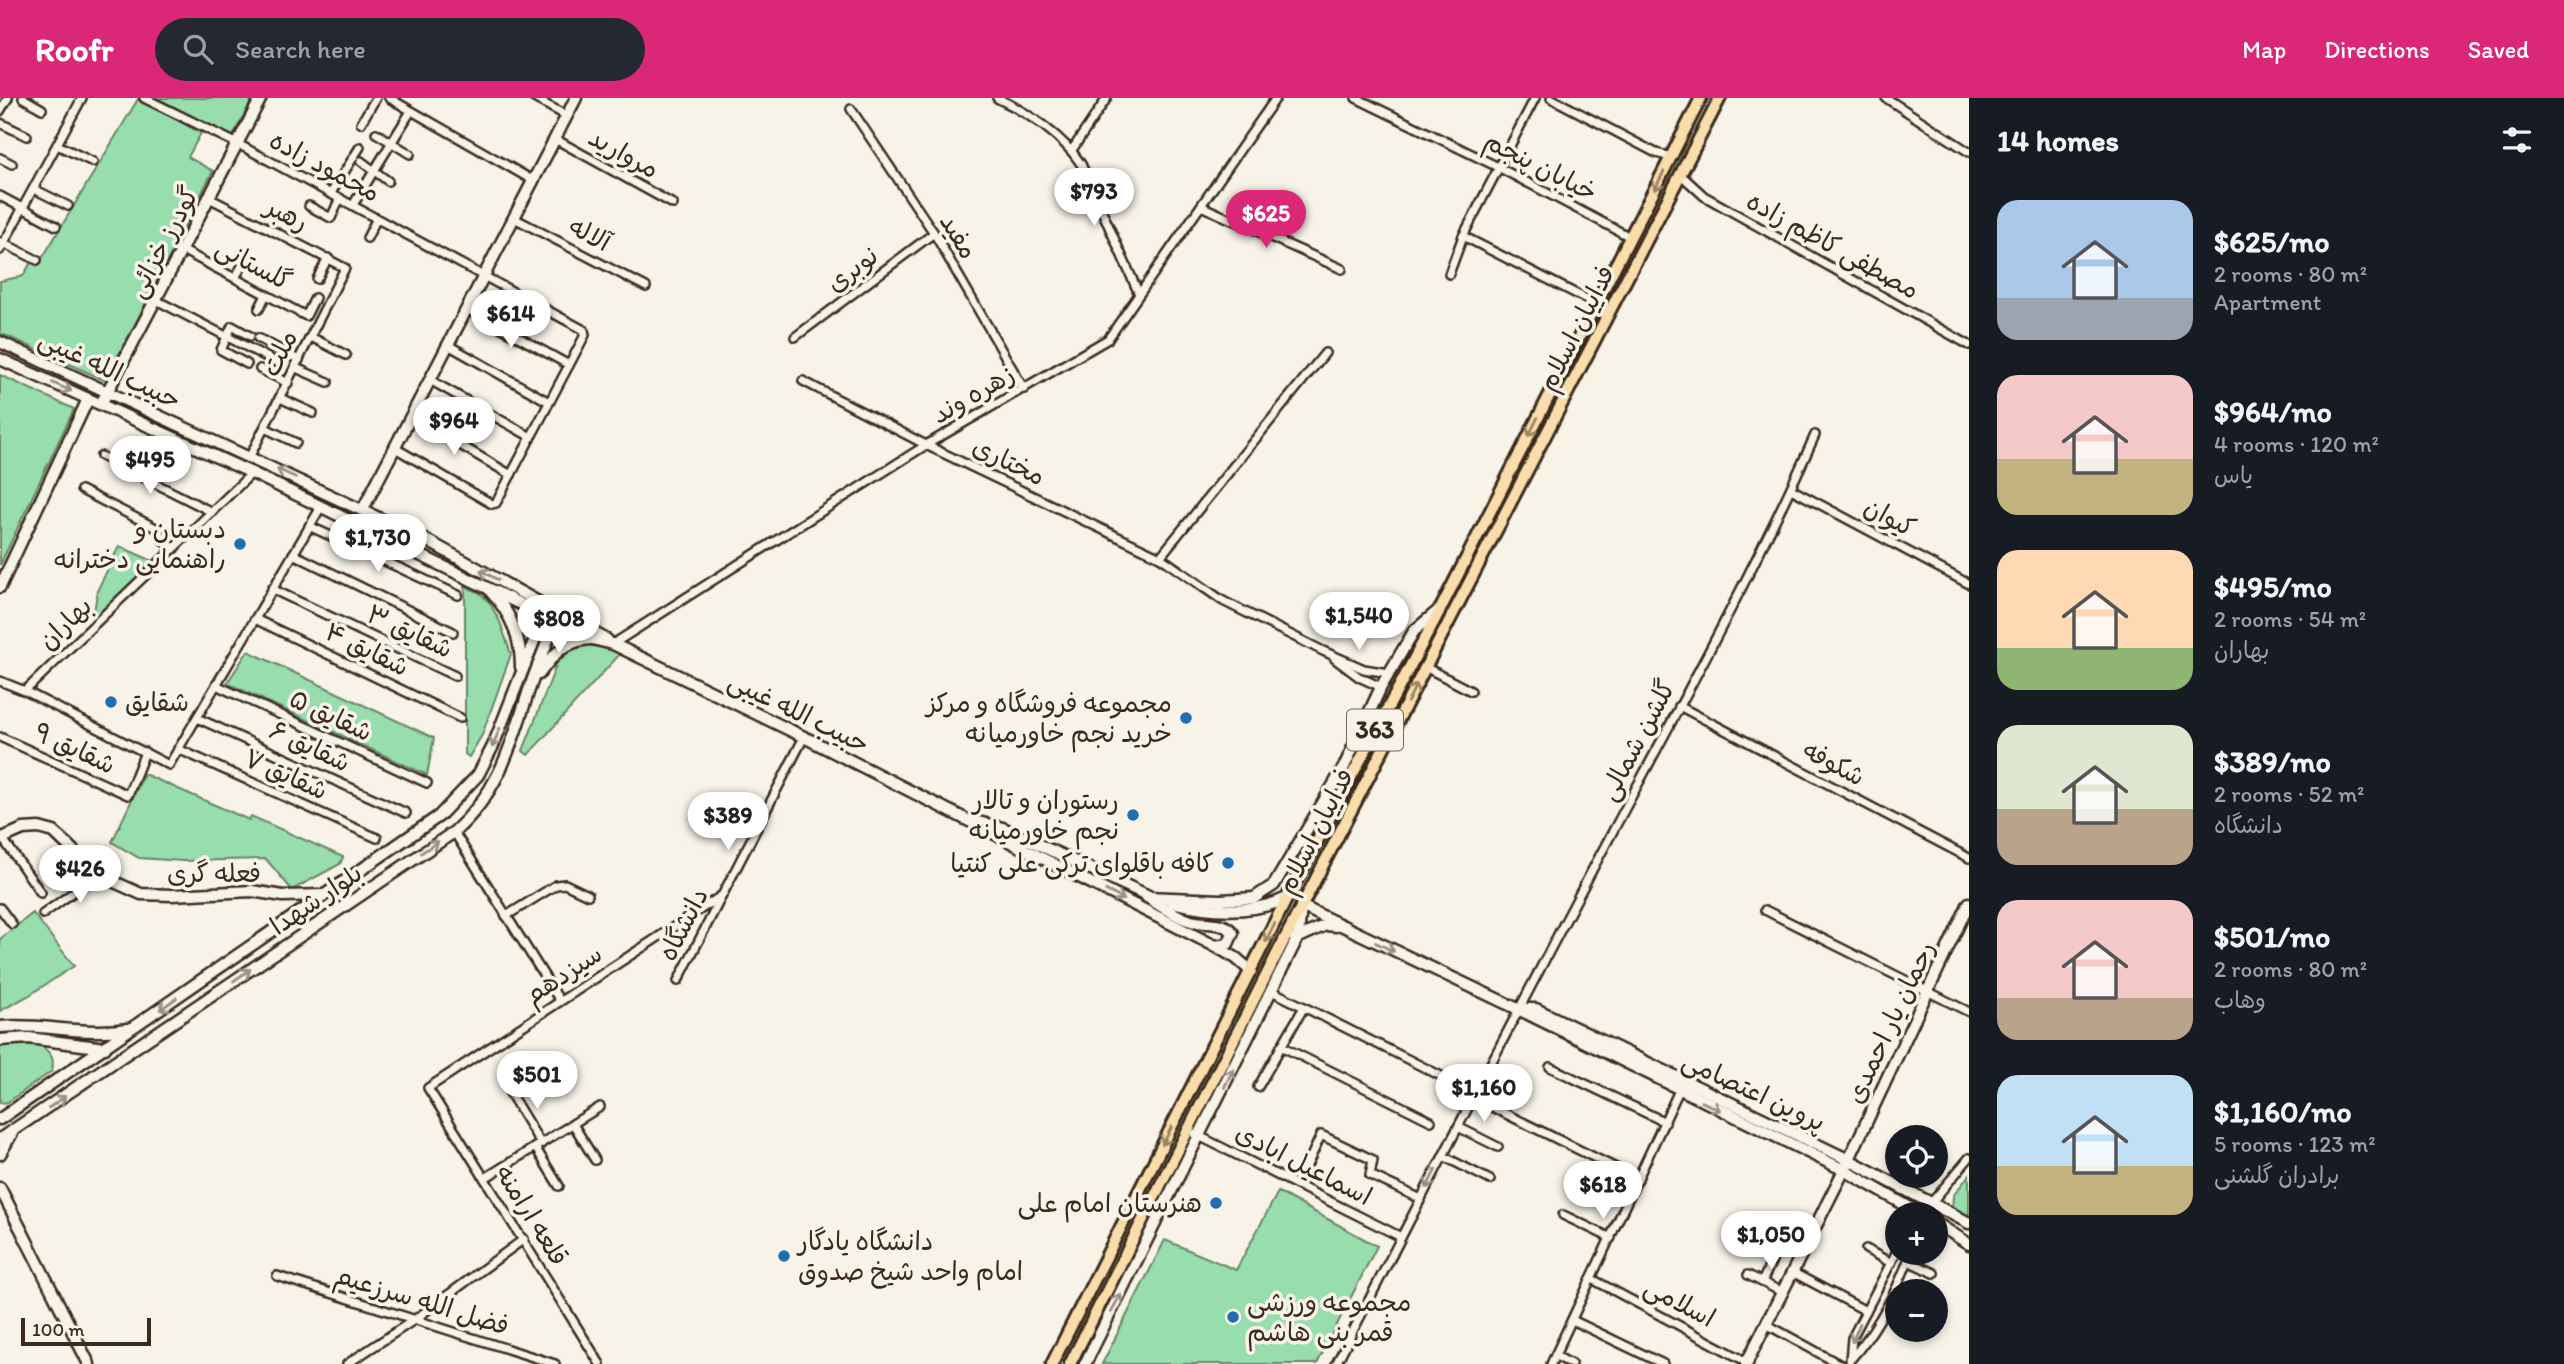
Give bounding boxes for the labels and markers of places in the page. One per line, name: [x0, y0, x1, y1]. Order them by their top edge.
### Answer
pin: $793: [1053, 169, 1135, 228]
pin: $625: [1225, 190, 1307, 250]
pin: $614: [470, 290, 552, 350]
pin: $964: [413, 398, 495, 457]
pin: $495: [109, 436, 191, 496]
place label: دبستان و راهنمایی دخترانه: [53, 513, 226, 576]
pin: $1,730: [321, 514, 435, 574]
marker: دبستان و راهنمایی دخترانه: [232, 536, 248, 552]
pin: $1,540: [1302, 592, 1416, 652]
pin: $808: [518, 596, 600, 655]
place label: شقایق: [125, 686, 189, 718]
place label: مجموعه فروشگاه و مرکز خرید نجم خاورمیانه: [924, 687, 1172, 753]
marker: شقایق: [103, 694, 119, 710]
marker: مجموعه فروشگاه و مرکز خرید نجم خاورمیانه: [1178, 710, 1194, 726]
place label: رستوران و تالار نجم خاورمیانه: [969, 784, 1119, 850]
pin: $389: [687, 792, 769, 852]
marker: رستوران و تالار نجم خاورمیانه: [1125, 807, 1141, 823]
pin: $426: [39, 846, 121, 905]
place label: کافه باقلوای ترکی علی کنتیا: [950, 847, 1214, 880]
marker: کافه باقلوای ترکی علی کنتیا: [1220, 855, 1236, 871]
pin: $501: [496, 1052, 578, 1111]
pin: $1,160: [1427, 1065, 1541, 1124]
pin: $618: [1562, 1162, 1644, 1221]
place label: هنرستان امام علی: [1018, 1187, 1202, 1223]
marker: هنرستان امام علی: [1208, 1195, 1224, 1211]
pin: $1,050: [1714, 1212, 1828, 1271]
place label: دانشگاه یادگار امام واحد شیخ صدوق: [796, 1225, 1023, 1291]
marker: دانشگاه یادگار امام واحد شیخ صدوق: [776, 1248, 792, 1264]
place label: مجموعه ورزشی قمر بنی هاشم: [1247, 1286, 1411, 1352]
marker: مجموعه ورزشی قمر بنی هاشم: [1225, 1309, 1241, 1325]

